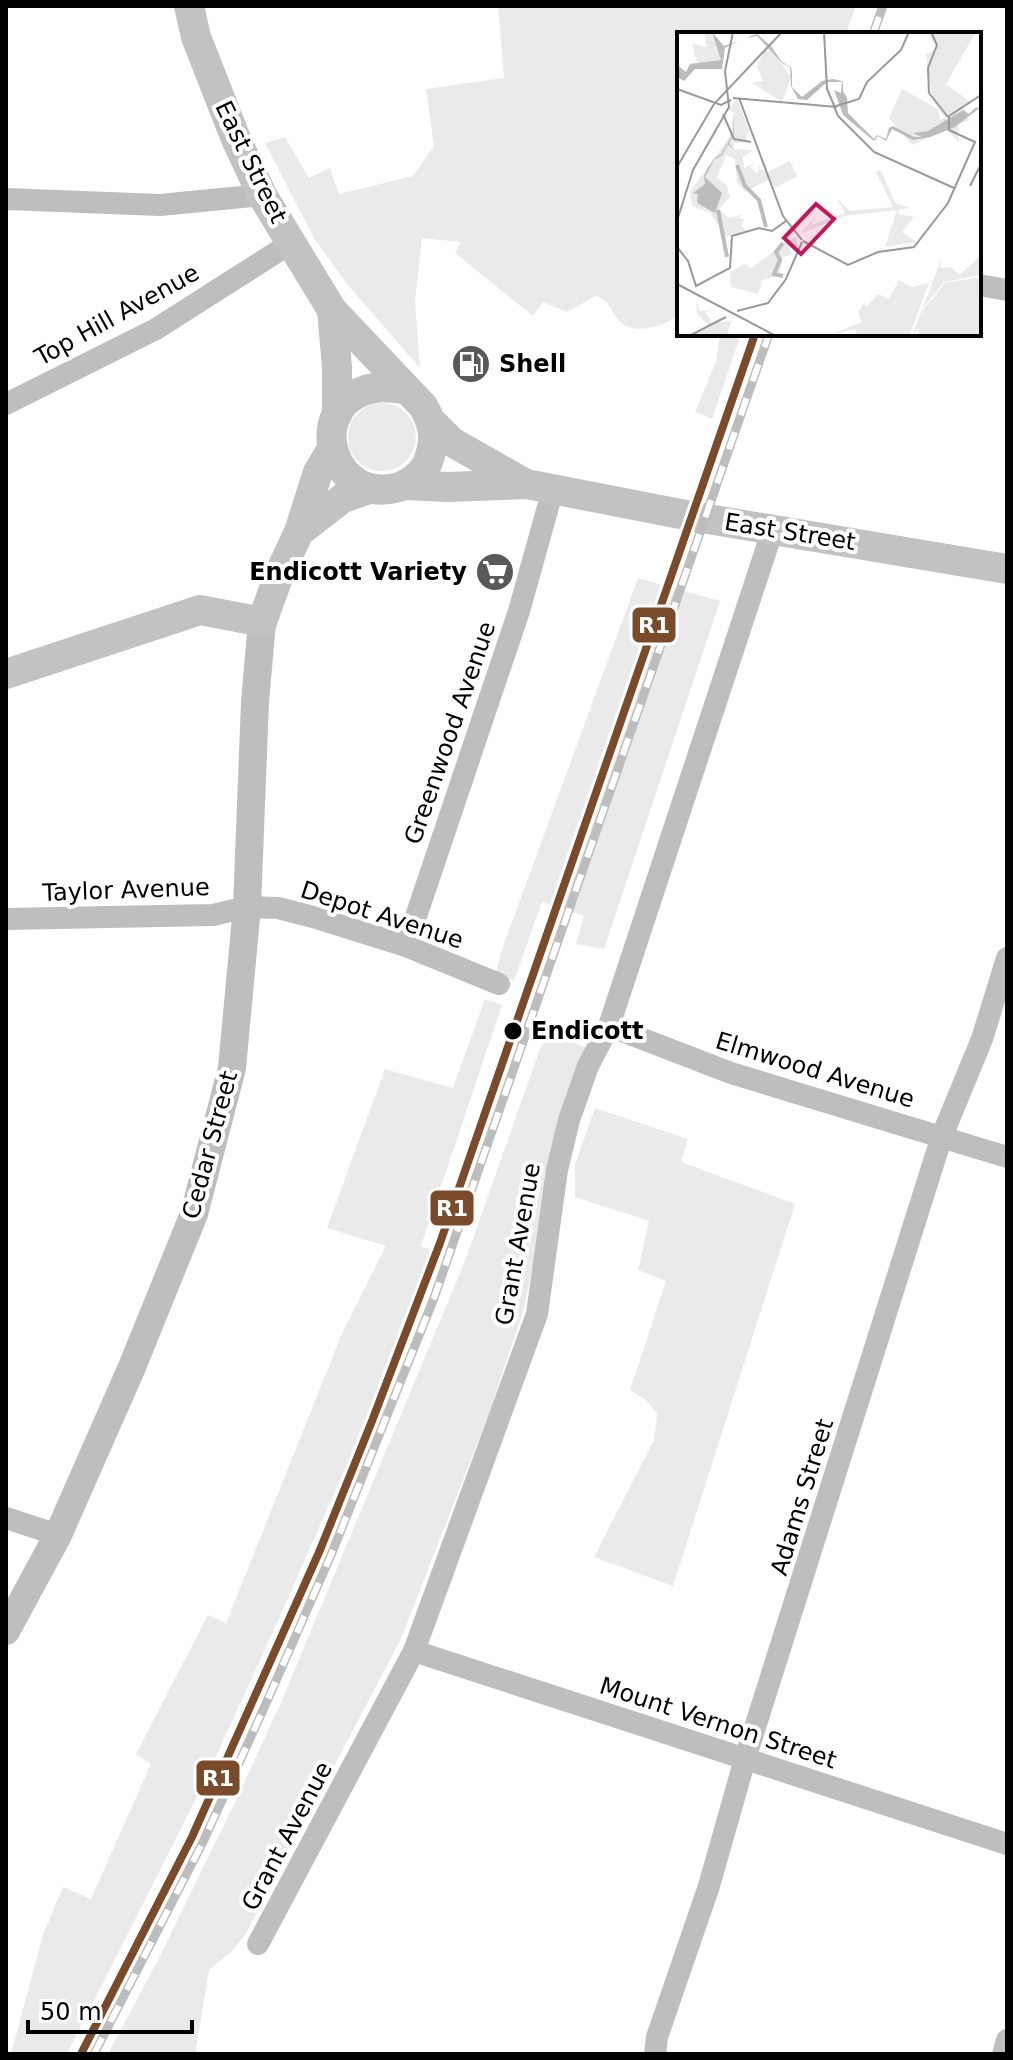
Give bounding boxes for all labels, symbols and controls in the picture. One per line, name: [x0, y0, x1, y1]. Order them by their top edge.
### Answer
inset map: [677, 32, 981, 336]
street label: East Street: [209, 96, 293, 228]
street label: Top Hill Avenue: [29, 258, 204, 372]
fuel station icon: Shell: [450, 343, 492, 385]
place label: Shell: [499, 350, 566, 378]
street label: East Street: [722, 508, 858, 556]
supermarket icon: Endicott Variety: [474, 551, 516, 593]
place label: Endicott Variety: [249, 558, 467, 586]
line badge: R1: [631, 606, 677, 644]
text: R1: [638, 613, 670, 638]
street label: Greenwood Avenue: [399, 618, 501, 848]
street label: Taylor Avenue: [41, 873, 210, 907]
street label: Depot Avenue: [297, 876, 467, 954]
place label: Endicott: [531, 1017, 644, 1045]
marker: Endicott: [502, 1020, 524, 1042]
street label: Elmwood Avenue: [712, 1026, 918, 1114]
street label: Cedar Street: [177, 1068, 243, 1222]
street label: Grant Avenue: [490, 1161, 546, 1327]
line badge: R1: [429, 1189, 475, 1227]
text: R1: [436, 1196, 468, 1221]
street label: Adams Street: [765, 1415, 839, 1579]
street label: Mount Vernon Street: [596, 1671, 840, 1775]
street label: Grant Avenue: [236, 1757, 338, 1915]
line badge: R1: [195, 1759, 241, 1797]
text: R1: [202, 1766, 234, 1791]
scale bar: [28, 1984, 192, 2034]
text: 50 m: [40, 1998, 102, 2026]

